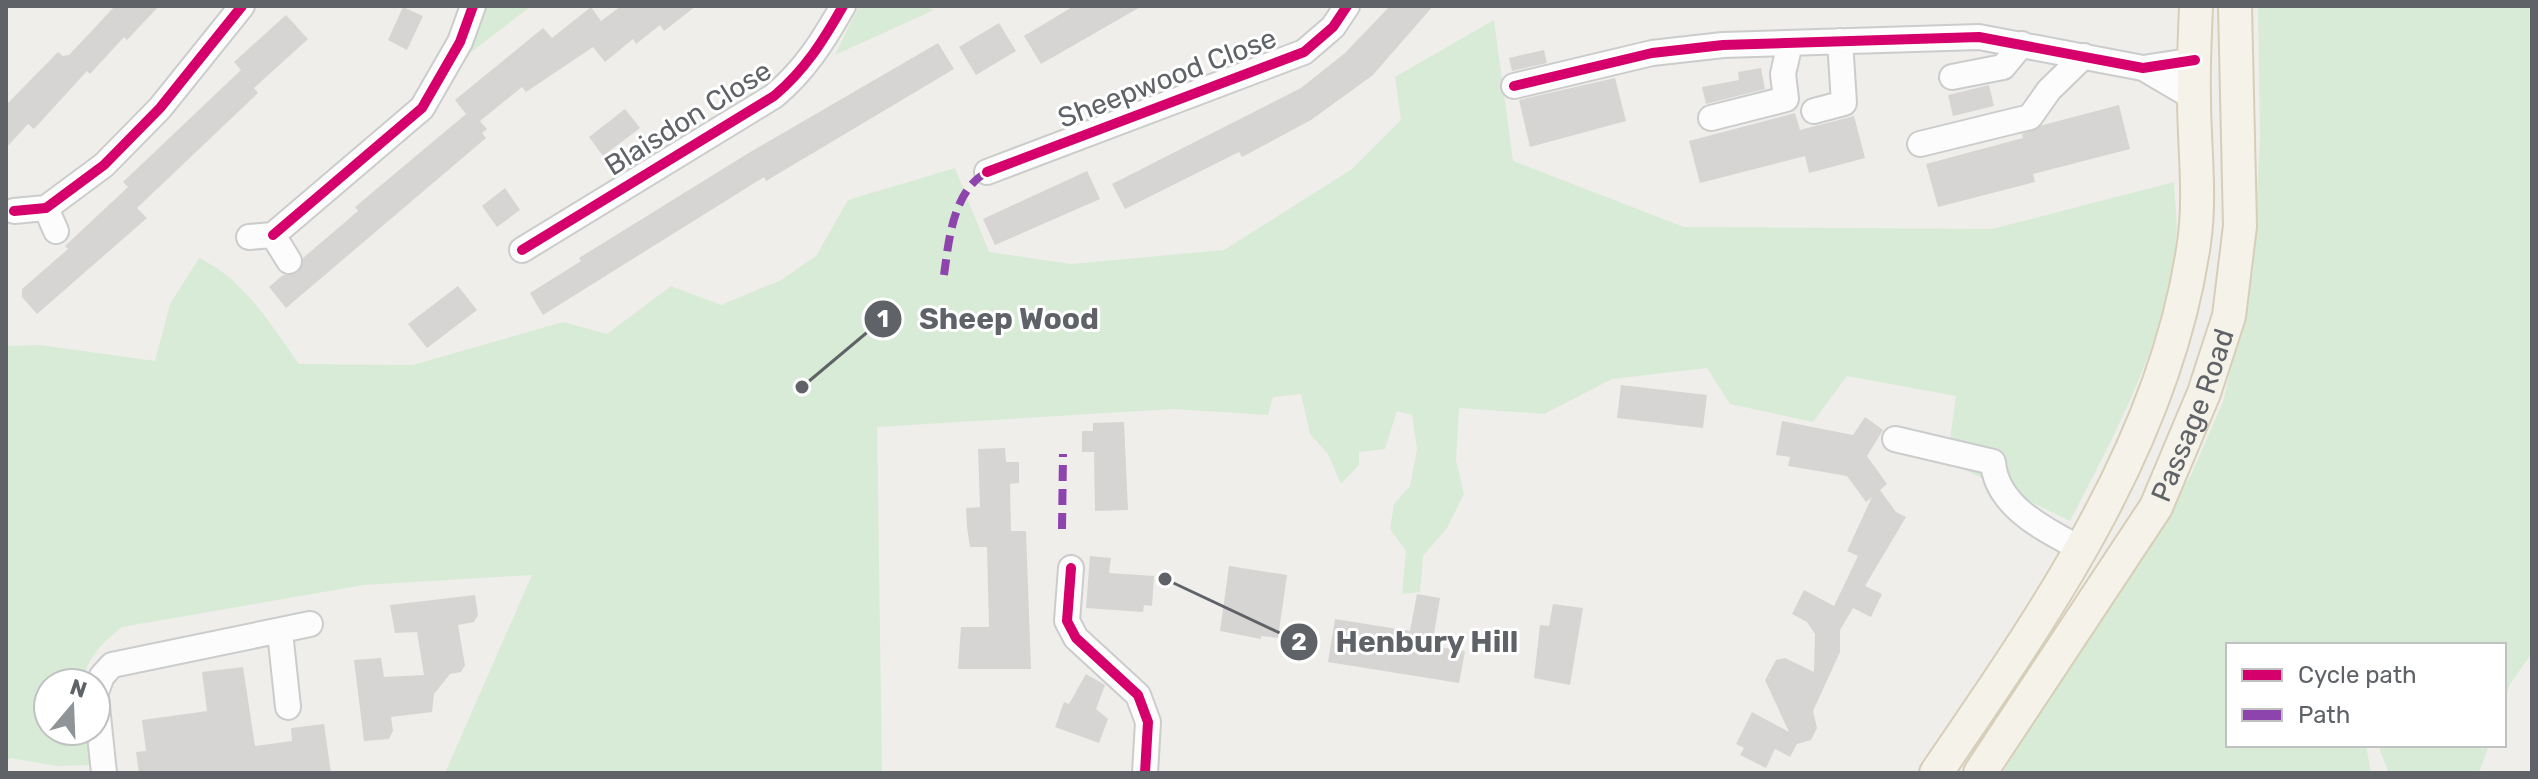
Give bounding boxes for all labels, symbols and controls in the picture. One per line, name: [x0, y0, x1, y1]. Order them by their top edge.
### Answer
street label: Sheepwood Close: [1053, 21, 1281, 135]
street label: Blaisdon Close: [599, 54, 777, 182]
callout: Sheep Wood: [863, 292, 1115, 346]
text: Sheep Wood: [919, 301, 1099, 337]
text: 1: [877, 305, 889, 333]
street label: Passage Road: [2144, 324, 2240, 506]
callout: Henbury Hill: [1279, 615, 1535, 669]
text: Henbury Hill: [1336, 624, 1518, 660]
text: 2: [1291, 628, 1307, 656]
legend: [2226, 643, 2506, 747]
text: Cycle path: [2298, 661, 2417, 689]
north arrow: [32, 667, 112, 747]
text: N: [66, 673, 90, 704]
text: Path: [2298, 701, 2350, 729]

